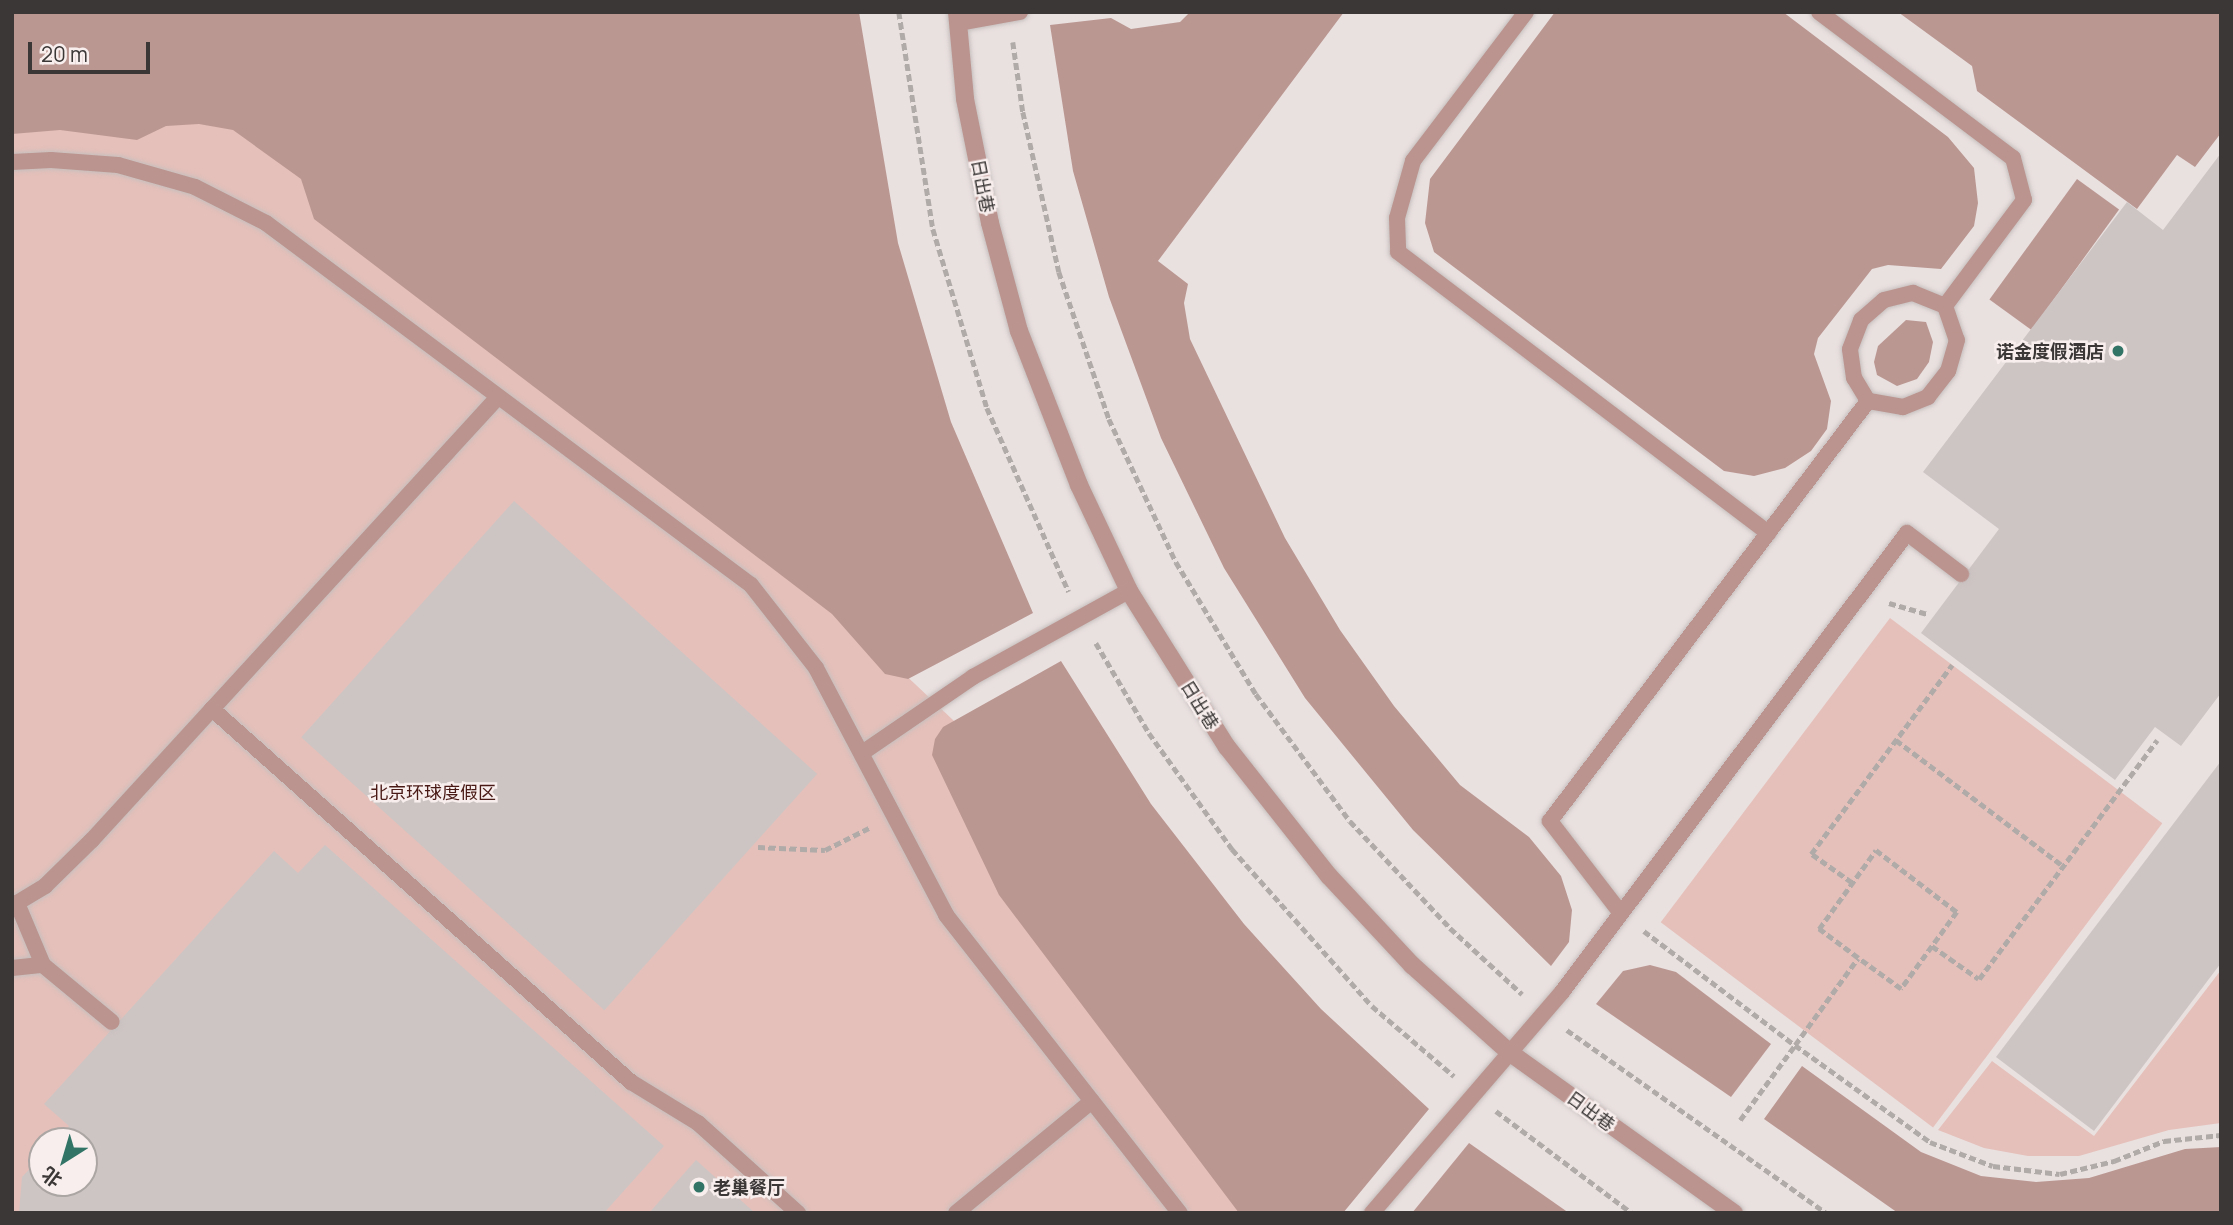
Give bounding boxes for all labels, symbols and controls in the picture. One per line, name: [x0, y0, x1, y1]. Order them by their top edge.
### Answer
scale bar: [32, 28, 154, 72]
text: 20 m: [41, 40, 88, 68]
street label: 日出巷: [967, 157, 999, 215]
place label: 诺金度假酒店: [1996, 340, 2104, 362]
marker: 诺金度假酒店: [2110, 343, 2126, 359]
street label: 日出巷: [1177, 676, 1223, 734]
park label: 北京环球度假区: [370, 781, 496, 803]
street label: 日出巷: [1563, 1086, 1619, 1136]
north arrow: [28, 1127, 98, 1197]
text: 北: [36, 1161, 67, 1193]
place label: 老巢餐厅: [713, 1176, 785, 1198]
marker: 老巢餐厅: [691, 1179, 707, 1195]

